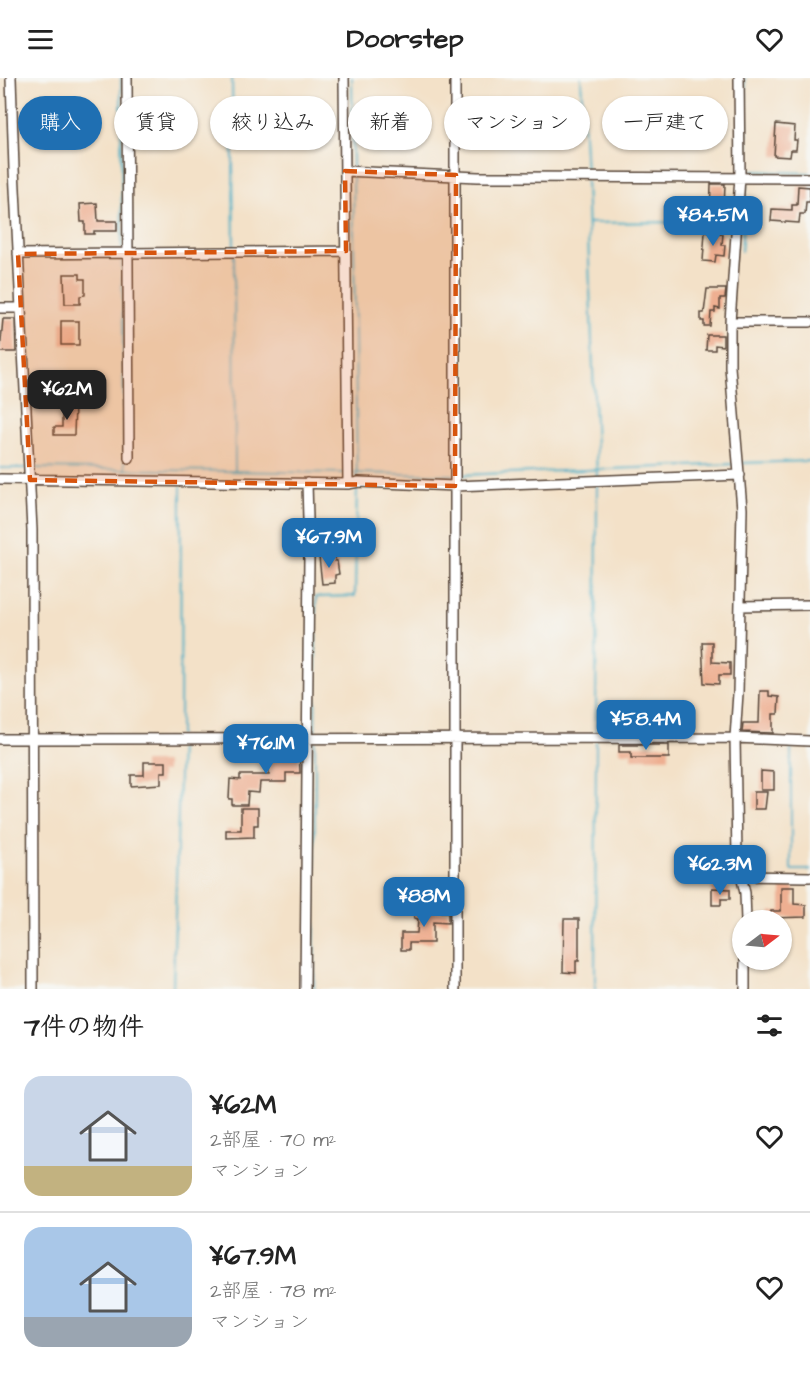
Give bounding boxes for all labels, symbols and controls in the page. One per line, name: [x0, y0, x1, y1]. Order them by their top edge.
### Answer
text: Doorstep: [347, 20, 463, 58]
icon: menu: [24, 23, 57, 56]
icon: heart: [753, 23, 786, 56]
chip: 購入: [18, 96, 102, 150]
chip: 賃貸: [114, 96, 198, 150]
chip: 絞り込み: [210, 96, 336, 150]
chip: 新着: [348, 96, 432, 150]
chip: マンション: [444, 96, 590, 150]
chip: 一戸建て: [602, 96, 728, 150]
pin: ¥84.5M: [664, 196, 762, 247]
text: ¥84.5M: [678, 201, 748, 229]
pin: ¥62M: [31, 370, 103, 421]
text: ¥62M: [41, 375, 93, 403]
pin: ¥67.9M: [280, 518, 378, 569]
text: ¥67.9M: [296, 523, 362, 551]
pin: ¥58.4M: [597, 700, 695, 751]
text: ¥58.4M: [611, 705, 681, 733]
pin: ¥76.1M: [217, 724, 315, 775]
text: ¥76.1M: [237, 729, 295, 757]
pin: ¥62.3M: [671, 845, 769, 896]
text: ¥62.3M: [688, 850, 752, 878]
pin: ¥88M: [388, 877, 460, 928]
text: ¥88M: [397, 882, 451, 910]
north arrow: [732, 910, 792, 970]
map controls: [732, 910, 792, 970]
text: 7件の物件: [24, 1009, 144, 1045]
icon: filters: [753, 1009, 786, 1042]
text: ¥62M: [210, 1087, 277, 1123]
icon: home: [72, 1100, 144, 1172]
icon: heart: [753, 1120, 786, 1153]
text: 2部屋 · 70 m²: [210, 1126, 336, 1154]
text: マンション: [210, 1157, 309, 1185]
text: ¥67.9M: [210, 1238, 296, 1274]
icon: home: [72, 1251, 144, 1323]
icon: heart: [753, 1271, 786, 1304]
text: 2部屋 · 78 m²: [210, 1277, 337, 1305]
text: マンション: [210, 1308, 309, 1336]

